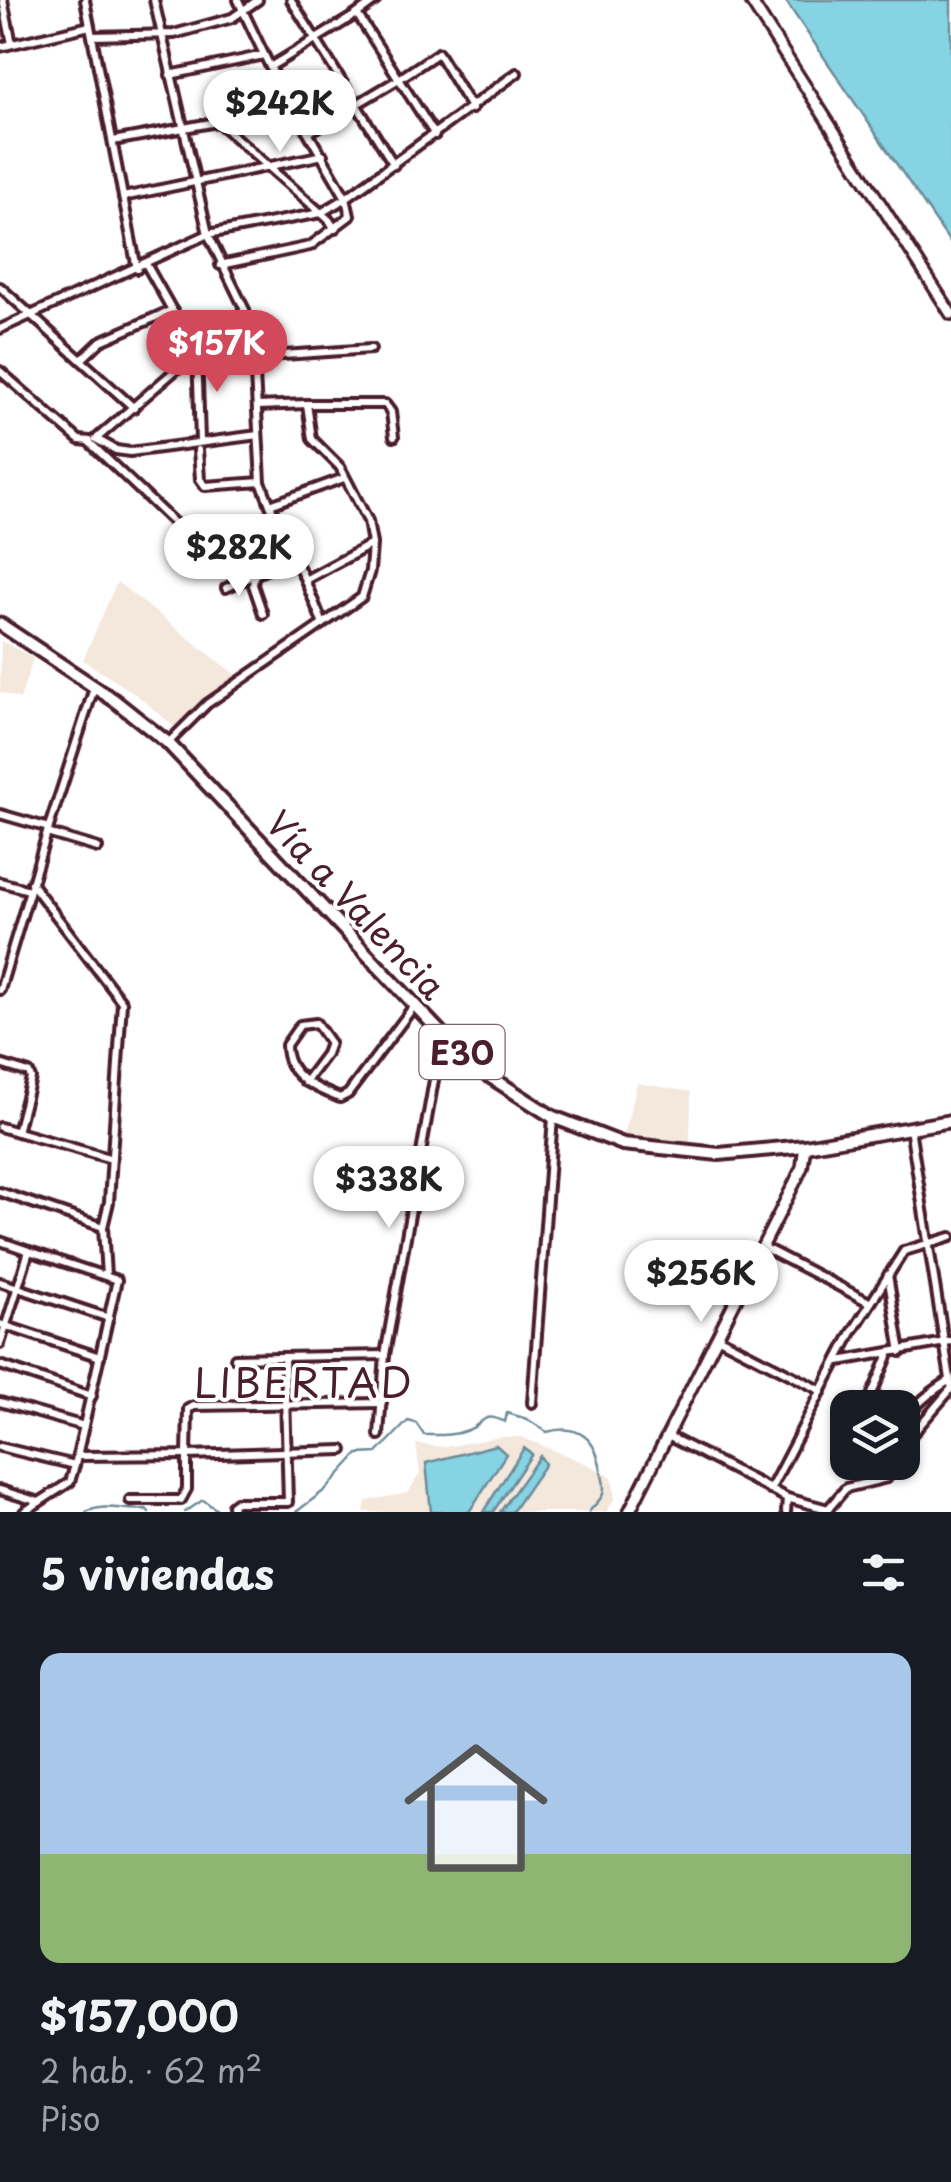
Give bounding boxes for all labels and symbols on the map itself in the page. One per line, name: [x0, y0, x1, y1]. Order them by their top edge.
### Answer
pin: $242K: [210, 70, 350, 155]
pin: $157K: [147, 310, 287, 395]
pin: $282K: [169, 514, 309, 599]
street label: Vía a Valencia: [255, 797, 459, 1011]
road number: E30: [420, 1025, 504, 1079]
pin: $338K: [319, 1146, 459, 1231]
pin: $256K: [631, 1240, 771, 1325]
district label: LIBERTAD: [194, 1351, 414, 1412]

